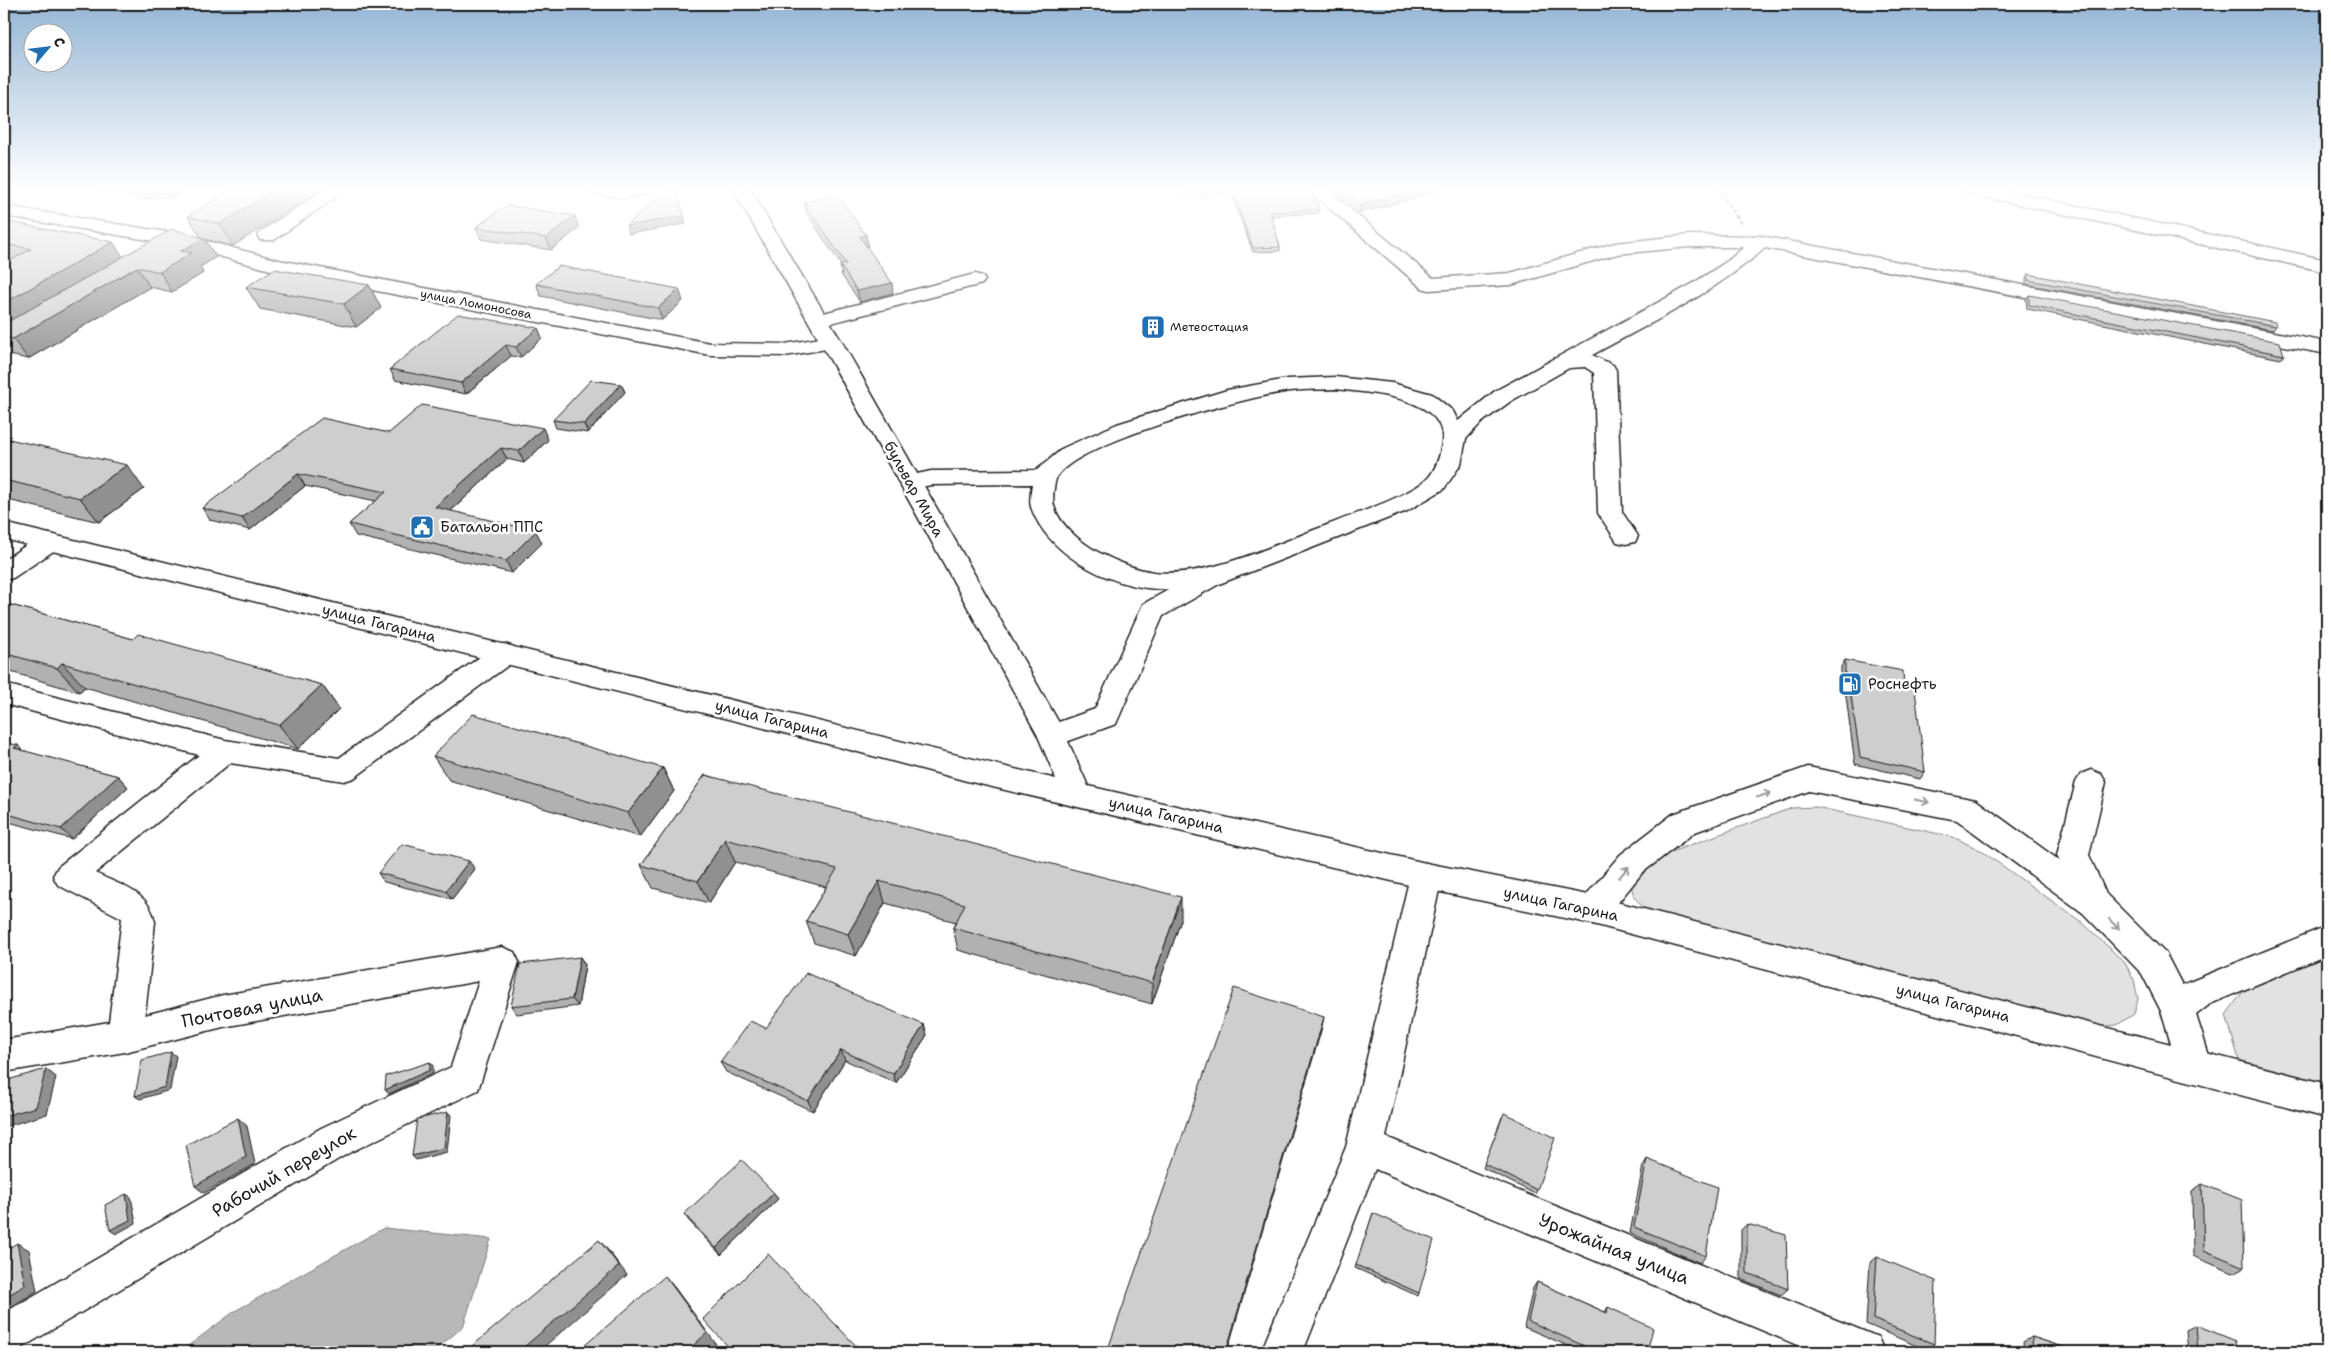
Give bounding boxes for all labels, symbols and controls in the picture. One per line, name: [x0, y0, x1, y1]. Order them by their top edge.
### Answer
north arrow: [22, 22, 72, 72]
text: С: [50, 34, 69, 50]
street label: улица Ломоносова: [419, 285, 534, 323]
building icon: Метеостация: [1140, 314, 1166, 340]
place label: Метеостация: [1170, 319, 1248, 335]
street label: бульвар Мира: [879, 438, 949, 541]
public building icon: Батальон ППС: [409, 514, 435, 540]
place label: Батальон ППС: [440, 517, 543, 537]
street label: улица Гагарина: [320, 599, 439, 647]
fuel station icon: Роснефть: [1837, 671, 1863, 697]
place label: Роснефть: [1868, 674, 1937, 694]
street label: улица Гагарина: [713, 695, 832, 743]
one-way arrow: [1756, 790, 1771, 799]
street label: улица Гагарина: [1107, 792, 1226, 838]
one-way arrow: [1913, 797, 1929, 806]
one-way arrow: [1618, 866, 1630, 879]
street label: улица Гагарина: [1502, 882, 1621, 926]
one-way arrow: [2108, 918, 2120, 930]
street label: улица Гагарина: [1894, 979, 2013, 1027]
street label: Почтовая улица: [180, 983, 324, 1033]
street label: Рабочий переулок: [208, 1121, 361, 1223]
street label: Урожайная улица: [1535, 1208, 1693, 1290]

